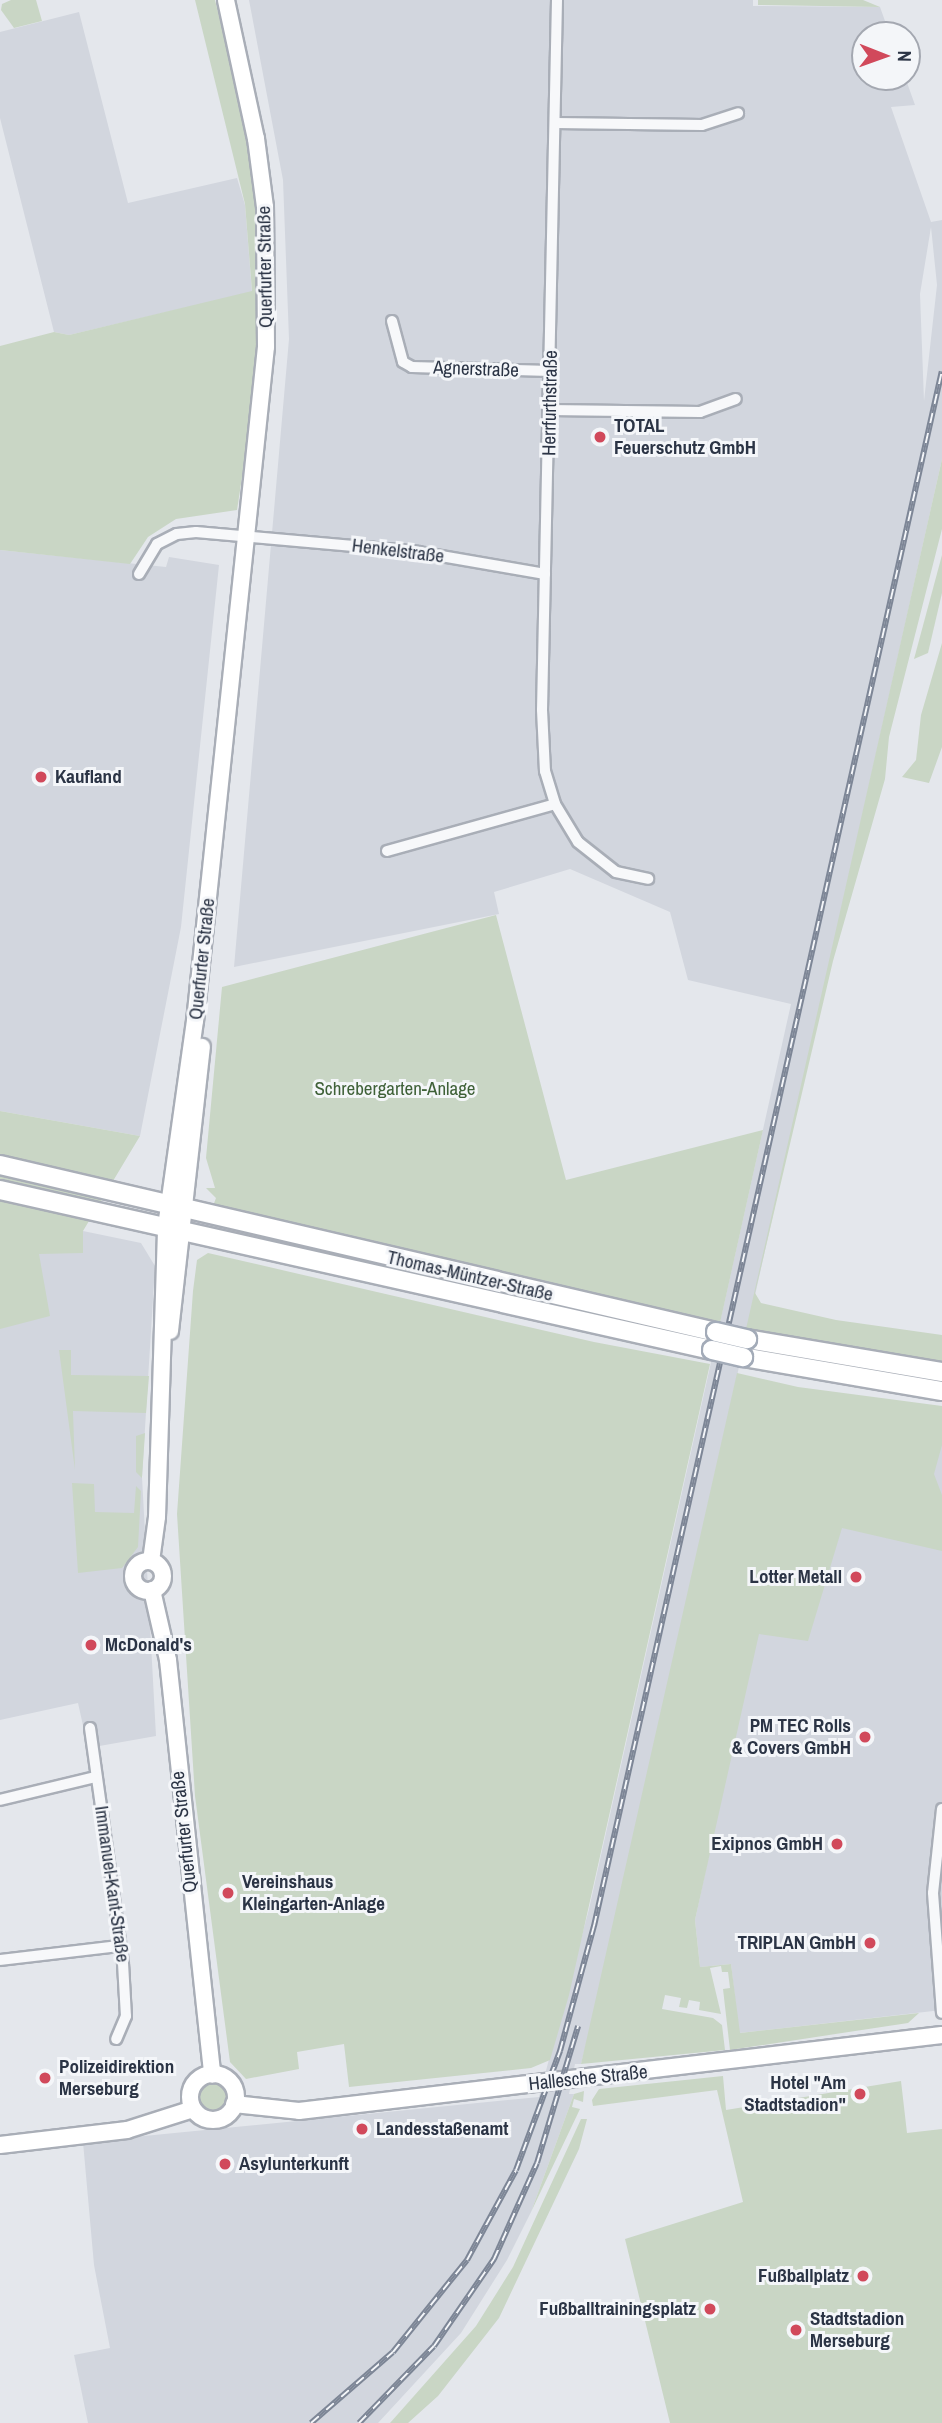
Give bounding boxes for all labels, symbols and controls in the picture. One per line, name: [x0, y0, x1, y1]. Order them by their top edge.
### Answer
north arrow: [851, 21, 921, 91]
text: N: [892, 50, 918, 62]
street label: Querfurter Straße: [253, 206, 277, 328]
street label: Herrfurthstraße: [538, 350, 562, 456]
street label: Agnerstraße: [433, 356, 519, 382]
place label: TOTAL Feuerschutz GmbH: [614, 415, 756, 459]
marker: TOTAL Feuerschutz GmbH: [592, 429, 608, 445]
street label: Henkelstraße: [351, 534, 445, 568]
place label: Kaufland: [55, 766, 122, 788]
marker: Kaufland: [33, 769, 49, 785]
street label: Querfurter Straße: [184, 897, 220, 1021]
park label: Schrebergarten-Anlage: [314, 1078, 476, 1100]
street label: Thomas-Müntzer-Straße: [385, 1246, 555, 1306]
place label: Lotter Metall: [749, 1566, 842, 1588]
marker: Lotter Metall: [848, 1569, 864, 1585]
place label: McDonald's: [105, 1634, 192, 1656]
marker: McDonald's: [83, 1637, 99, 1653]
place label: PM TEC Rolls & Covers GmbH: [732, 1715, 851, 1759]
marker: PM TEC Rolls & Covers GmbH: [857, 1729, 873, 1745]
street label: Querfurter Straße: [166, 1770, 202, 1894]
street label: Immanuel-Kant-Straße: [90, 1804, 134, 1964]
place label: Exipnos GmbH: [711, 1833, 823, 1855]
marker: Exipnos GmbH: [829, 1836, 845, 1852]
place label: Vereinshaus Kleingarten-Anlage: [242, 1871, 385, 1915]
marker: Vereinshaus Kleingarten-Anlage: [220, 1885, 236, 1901]
place label: TRIPLAN GmbH: [737, 1932, 856, 1954]
marker: TRIPLAN GmbH: [862, 1935, 878, 1951]
place label: Polizeidirektion Merseburg: [59, 2056, 174, 2100]
street label: Hallesche Straße: [527, 2060, 649, 2096]
marker: Polizeidirektion Merseburg: [37, 2070, 53, 2086]
place label: Hotel "Am Stadtstadion": [744, 2072, 846, 2116]
marker: Hotel "Am Stadtstadion": [852, 2086, 868, 2102]
place label: Landesstaßenamt: [376, 2118, 508, 2140]
marker: Landesstaßenamt: [354, 2121, 370, 2137]
place label: Asylunterkunft: [239, 2153, 349, 2175]
marker: Asylunterkunft: [217, 2156, 233, 2172]
place label: Fußballplatz: [758, 2265, 849, 2287]
marker: Fußballplatz: [855, 2268, 871, 2284]
place label: Fußballtrainingsplatz: [539, 2298, 696, 2320]
marker: Fußballtrainingsplatz: [702, 2301, 718, 2317]
place label: Stadtstadion Merseburg: [810, 2308, 904, 2352]
marker: Stadtstadion Merseburg: [788, 2322, 804, 2338]

